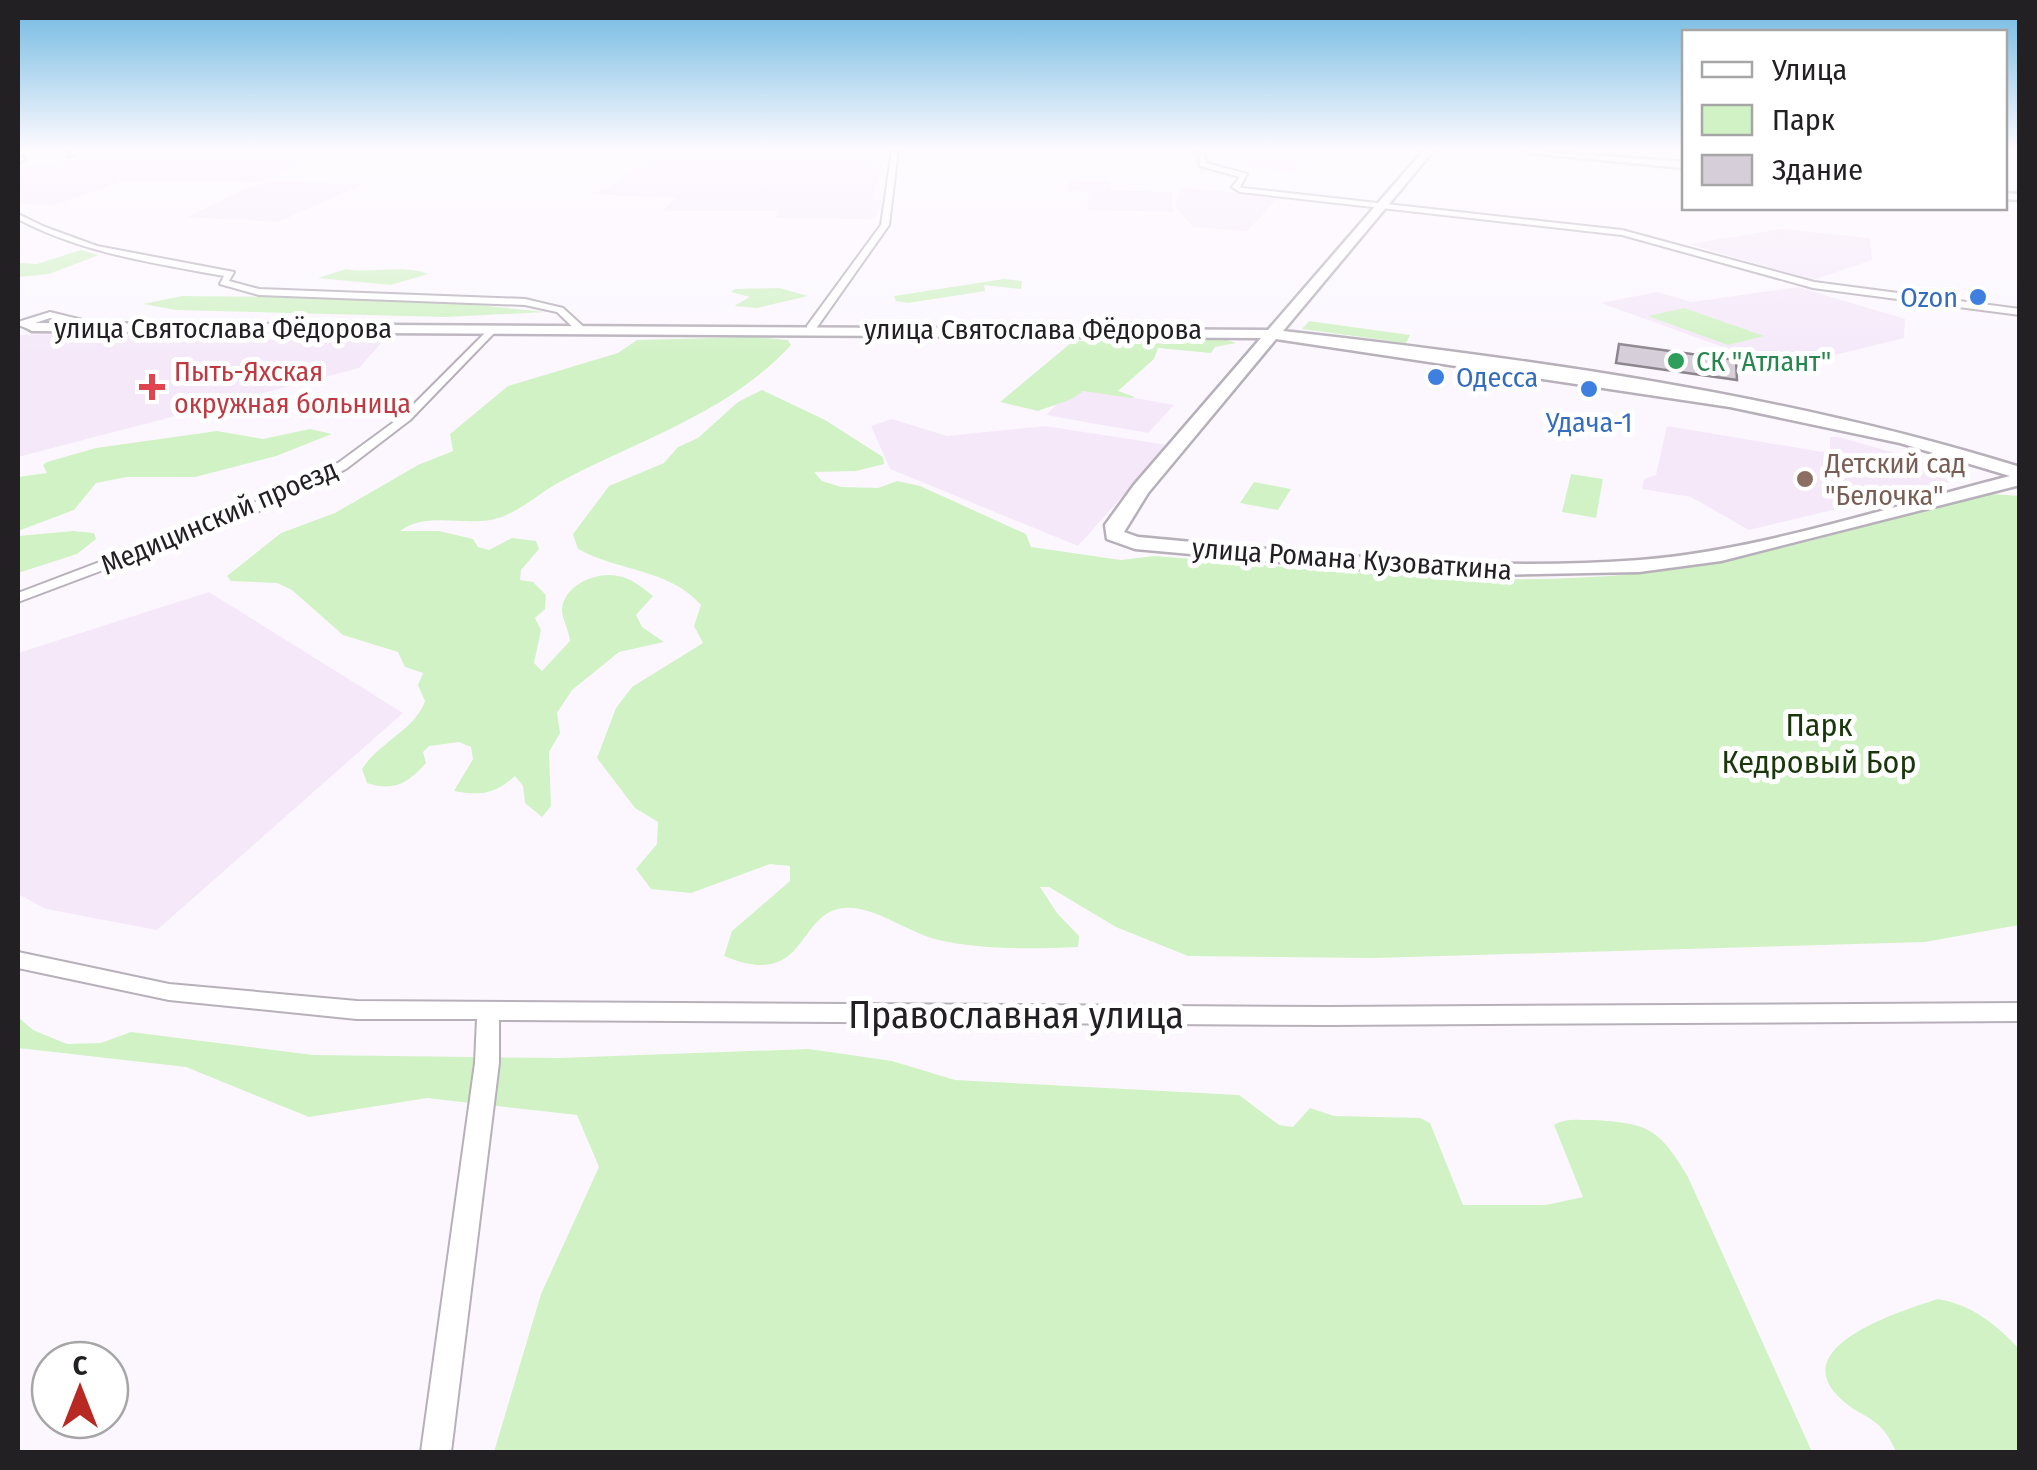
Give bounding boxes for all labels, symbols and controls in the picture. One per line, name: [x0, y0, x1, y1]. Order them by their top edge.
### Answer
legend: [1682, 30, 2007, 210]
text: Улица: [1771, 52, 1847, 88]
text: Парк: [1772, 102, 1835, 138]
text: Здание: [1772, 152, 1863, 188]
place label: Ozon: [1900, 281, 1958, 314]
marker: Ozon: [1967, 286, 1989, 308]
street label: улица Святослава Фёдорова: [54, 312, 392, 345]
street label: улица Святослава Фёдорова: [864, 313, 1202, 346]
place label: СК "Атлант": [1696, 345, 1831, 378]
marker: СК "Атлант": [1665, 350, 1687, 372]
place label: Пыть-Яхская окружная больница: [174, 355, 411, 420]
place label: Одесса: [1456, 361, 1538, 394]
marker: Одесса: [1425, 366, 1447, 388]
marker: Пыть-Яхская окружная больница: [139, 374, 165, 400]
marker: Удача-1: [1578, 378, 1600, 400]
place label: Удача-1: [1545, 406, 1632, 439]
place label: Детский сад "Белочка": [1824, 447, 1966, 512]
street label: Медицинский проезд: [96, 452, 342, 582]
marker: Детский сад "Белочка": [1794, 468, 1816, 490]
street label: улица Романа Кузоваткина: [1191, 531, 1513, 587]
park label: Парк Кедровый Бор: [1722, 706, 1916, 781]
street label: Православная улица: [848, 992, 1184, 1038]
north arrow: [30, 1340, 130, 1440]
text: С: [73, 1349, 88, 1382]

